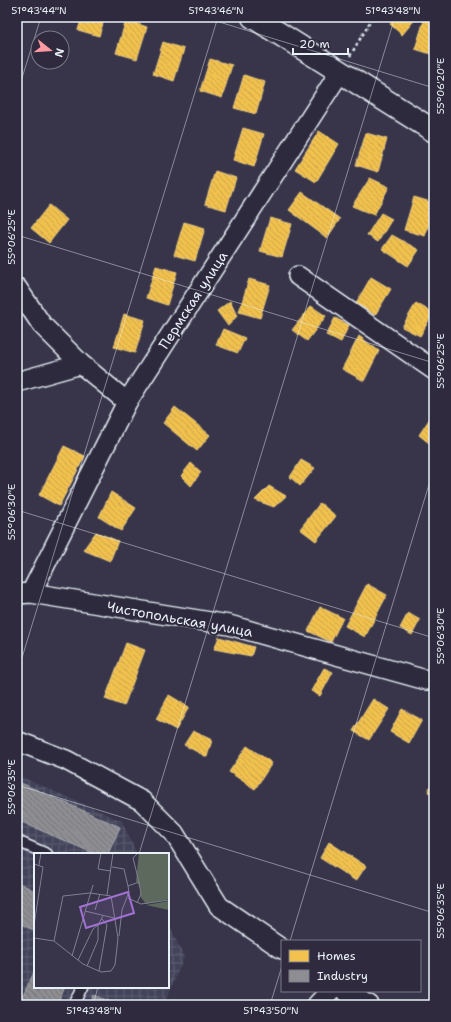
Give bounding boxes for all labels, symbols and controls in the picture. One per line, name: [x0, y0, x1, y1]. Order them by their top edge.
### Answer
text: 51°43'44"N: [11, 4, 67, 17]
text: 51°43'46"N: [188, 4, 244, 17]
text: 51°43'48"N: [365, 4, 421, 17]
north arrow: [30, 30, 70, 70]
scale bar: [293, 30, 348, 56]
text: 20 m: [299, 36, 330, 52]
text: N: [51, 46, 68, 59]
text: 55°06'20"E: [434, 58, 447, 114]
text: 55°06'25"E: [5, 209, 18, 265]
street label: Пермская улица: [155, 247, 232, 352]
text: 55°06'25"E: [434, 333, 447, 389]
text: 55°06'30"E: [5, 484, 18, 540]
street label: Чистопольская улица: [106, 597, 255, 641]
text: 55°06'30"E: [434, 608, 447, 664]
text: 55°06'35"E: [5, 759, 18, 815]
inset map: [34, 853, 169, 988]
text: 55°06'35"E: [434, 883, 447, 939]
legend: [281, 940, 421, 992]
text: Homes: [317, 948, 356, 964]
text: Industry: [317, 968, 368, 984]
text: 51°43'48"N: [66, 1004, 122, 1017]
text: 51°43'50"N: [243, 1004, 299, 1017]

